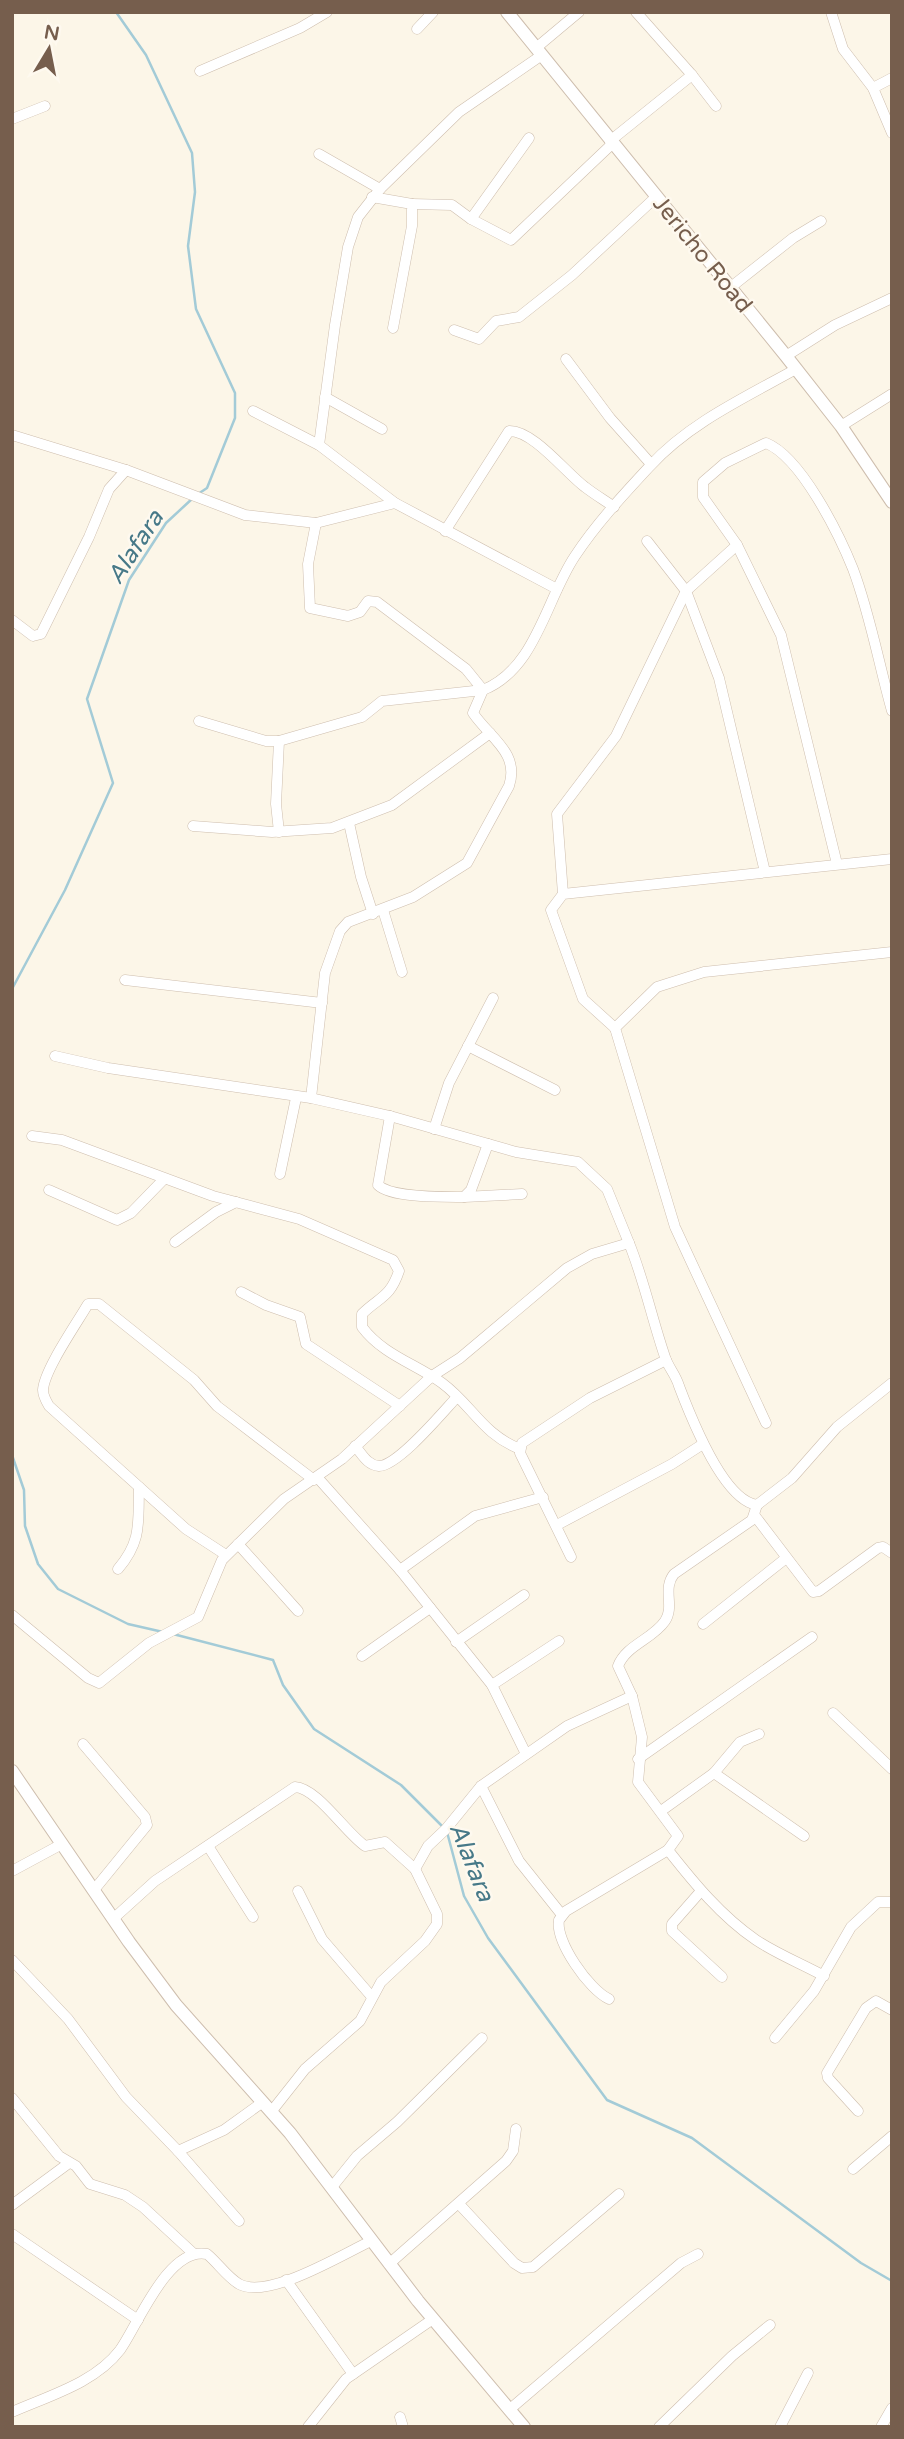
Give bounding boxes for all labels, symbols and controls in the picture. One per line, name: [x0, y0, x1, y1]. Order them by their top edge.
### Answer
north arrow: [14, 14, 84, 84]
text: N: [42, 21, 61, 45]
street label: Jericho Road: [647, 191, 758, 319]
water label: Alafara: [101, 505, 170, 590]
water label: Alafara: [443, 1819, 501, 1906]

